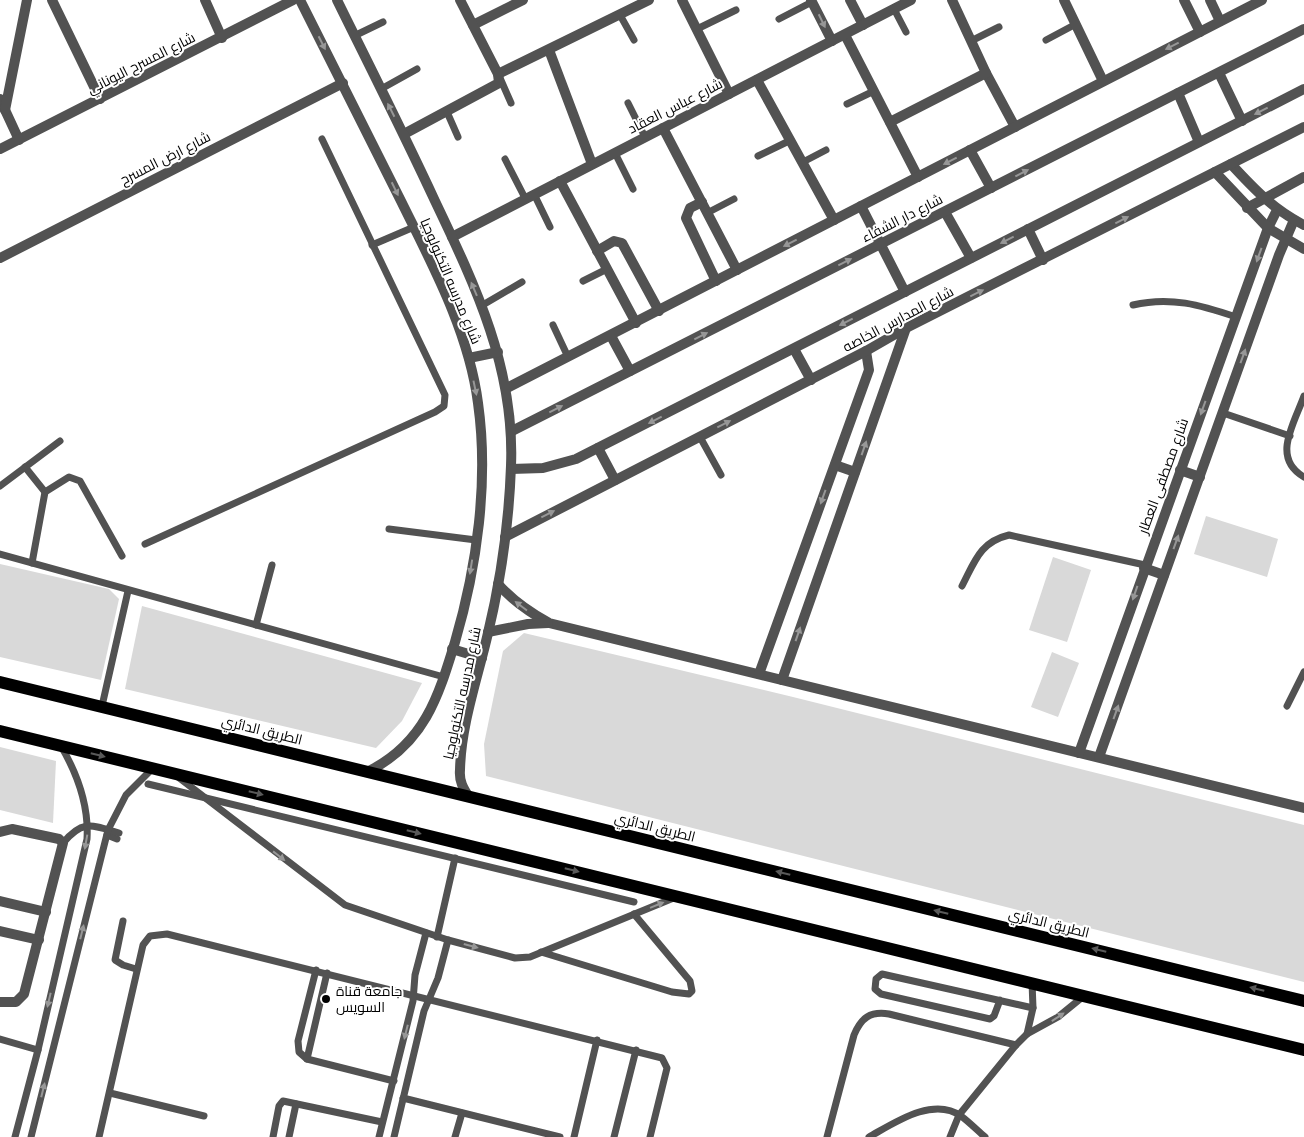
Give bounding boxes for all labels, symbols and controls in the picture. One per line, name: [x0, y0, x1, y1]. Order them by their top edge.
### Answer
one-way arrow: [818, 13, 826, 28]
street label: شارع المسرح اليوناني: [84, 28, 200, 101]
one-way arrow: [318, 36, 326, 51]
one-way arrow: [1165, 42, 1179, 50]
street label: شارع عباس العقاد: [625, 74, 725, 138]
one-way arrow: [387, 102, 395, 117]
one-way arrow: [1253, 107, 1268, 115]
street label: شارع ارض المسرح: [117, 127, 213, 189]
one-way arrow: [943, 157, 957, 165]
one-way arrow: [1014, 169, 1029, 177]
one-way arrow: [391, 182, 399, 196]
street label: شارع دار الشفاء: [858, 190, 946, 246]
street label: شارع مدرسه التكنولوجيا: [416, 215, 486, 347]
one-way arrow: [1115, 216, 1129, 224]
one-way arrow: [999, 236, 1014, 244]
one-way arrow: [783, 239, 797, 247]
one-way arrow: [1255, 248, 1263, 263]
one-way arrow: [838, 258, 853, 266]
one-way arrow: [469, 282, 477, 296]
street label: شارع المدارس الخاصه: [839, 282, 957, 356]
one-way arrow: [970, 289, 984, 297]
one-way arrow: [839, 318, 854, 326]
one-way arrow: [693, 332, 708, 340]
one-way arrow: [1239, 348, 1247, 363]
one-way arrow: [472, 380, 480, 396]
one-way arrow: [1199, 400, 1206, 415]
one-way arrow: [548, 405, 563, 413]
one-way arrow: [647, 415, 662, 424]
street label: شارع مصطفى العطار: [1133, 416, 1192, 537]
one-way arrow: [717, 420, 731, 428]
one-way arrow: [860, 440, 868, 455]
one-way arrow: [819, 489, 826, 504]
one-way arrow: [541, 510, 555, 518]
one-way arrow: [1172, 534, 1180, 549]
one-way arrow: [467, 559, 475, 575]
one-way arrow: [1131, 586, 1139, 601]
one-way arrow: [515, 601, 528, 612]
street label: شارع مدرسه التكنولوجيا: [439, 625, 485, 761]
one-way arrow: [794, 626, 802, 641]
one-way arrow: [1113, 704, 1120, 719]
street label: الطريق الدائري: [219, 711, 304, 752]
one-way arrow: [91, 751, 106, 759]
one-way arrow: [249, 789, 264, 797]
street label: الطريق الدائري: [612, 808, 697, 849]
one-way arrow: [407, 828, 422, 836]
one-way arrow: [81, 834, 89, 850]
one-way arrow: [273, 850, 286, 861]
one-way arrow: [565, 866, 580, 874]
one-way arrow: [776, 869, 791, 877]
one-way arrow: [650, 901, 665, 909]
street label: الطريق الدائري: [1006, 904, 1091, 945]
one-way arrow: [933, 908, 948, 916]
one-way arrow: [79, 925, 87, 940]
one-way arrow: [464, 943, 479, 951]
one-way arrow: [1091, 946, 1106, 954]
place label: جامعة قناة السويس: [336, 982, 402, 1015]
one-way arrow: [1249, 985, 1264, 993]
one-way arrow: [45, 992, 53, 1007]
marker: جامعة قناة السويس: [320, 993, 332, 1005]
one-way arrow: [1051, 1012, 1065, 1022]
one-way arrow: [402, 1025, 410, 1040]
one-way arrow: [39, 1082, 47, 1097]

